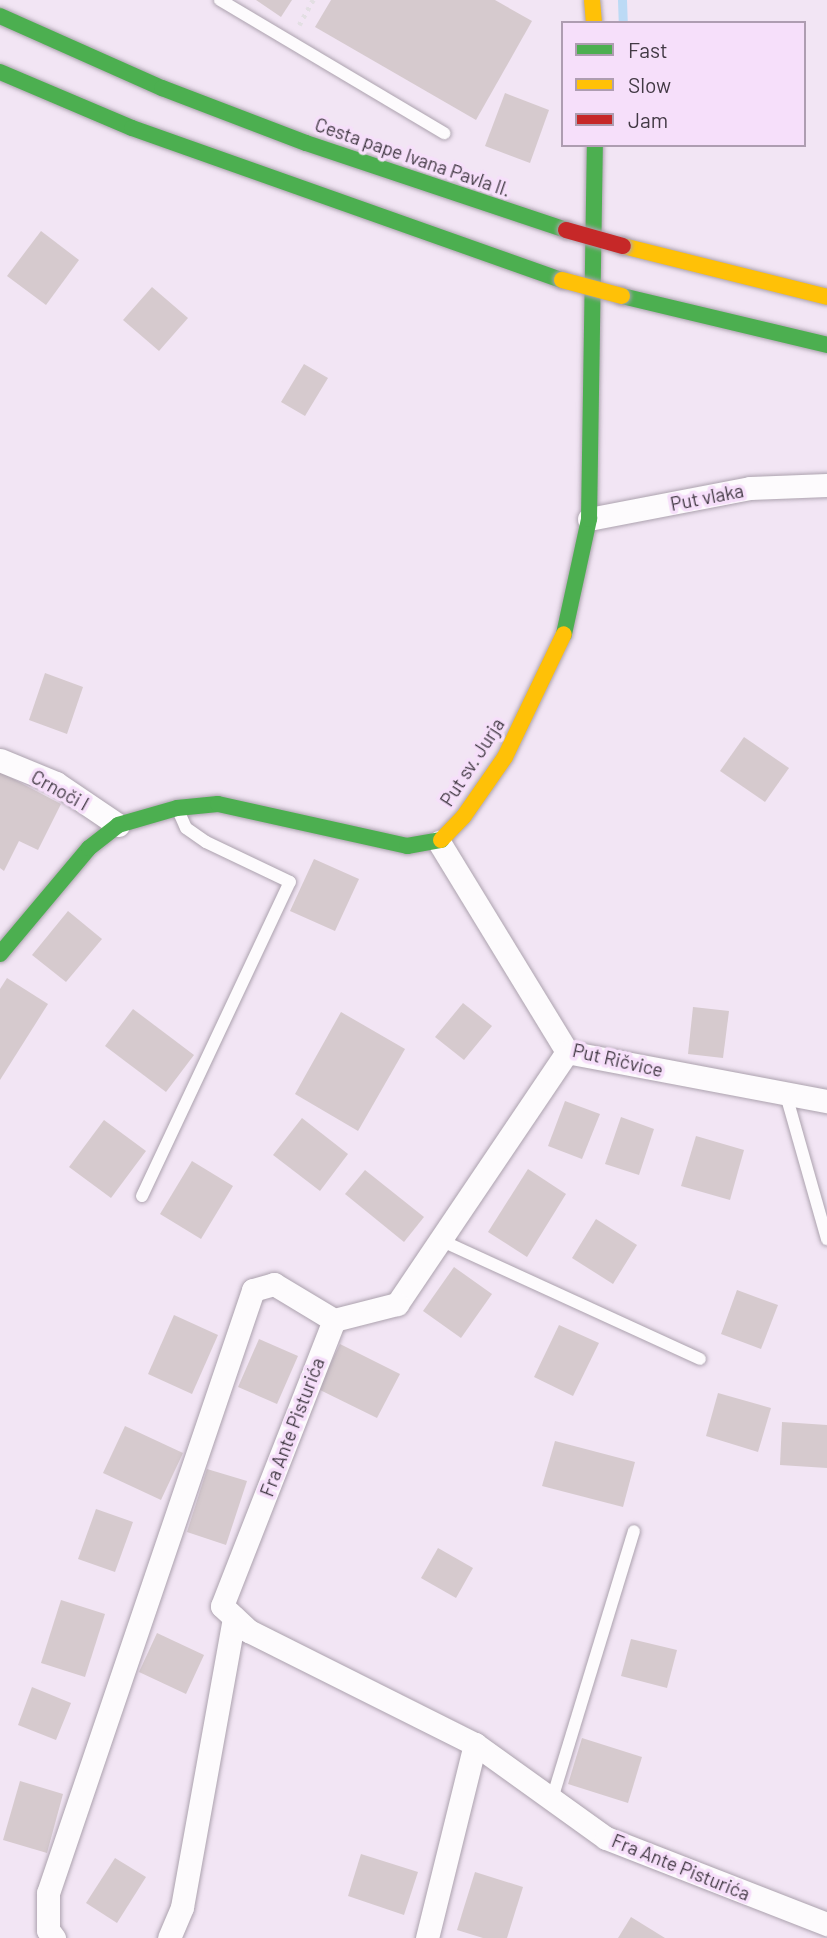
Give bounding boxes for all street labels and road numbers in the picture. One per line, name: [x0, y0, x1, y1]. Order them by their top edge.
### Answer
street label: Cesta pape Ivana Pavla II.: [312, 113, 514, 201]
street label: Put vlaka: [668, 479, 746, 515]
street label: Put sv. Jurja: [435, 714, 509, 810]
street label: Crnoči l: [27, 765, 93, 815]
street label: Put Ričvice: [571, 1039, 665, 1081]
street label: Fra Ante Pisturića: [255, 1354, 329, 1500]
street label: Fra Ante Pisturića: [609, 1829, 753, 1905]

